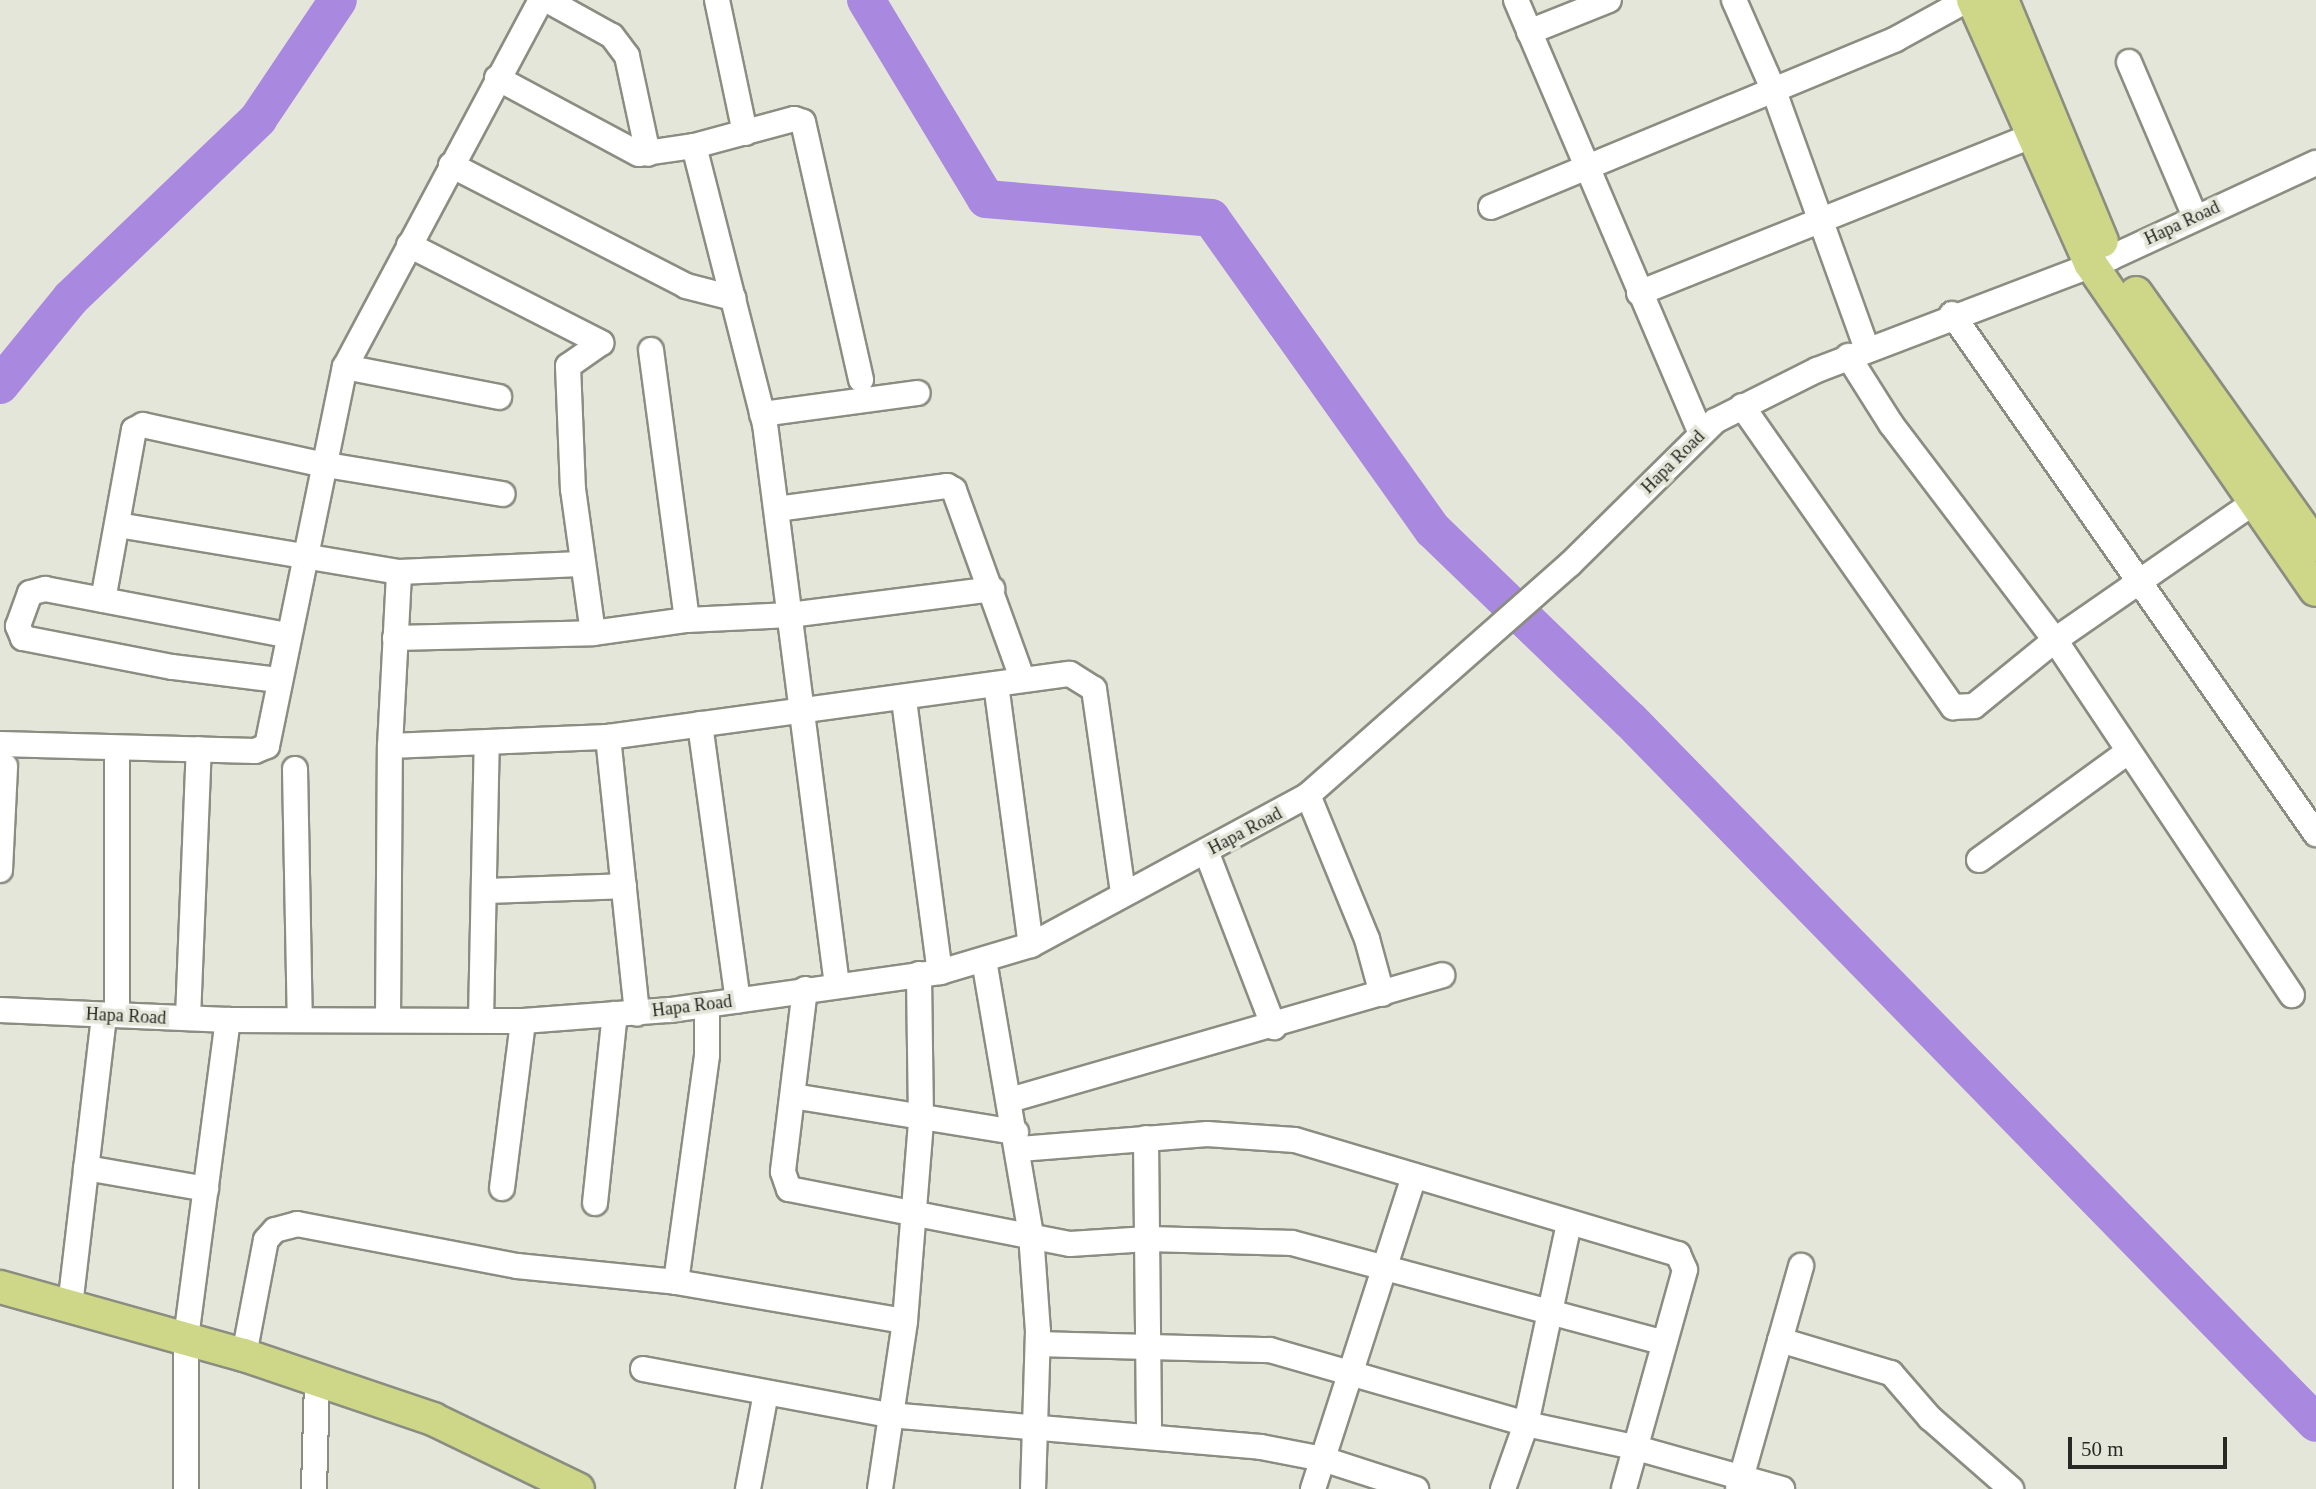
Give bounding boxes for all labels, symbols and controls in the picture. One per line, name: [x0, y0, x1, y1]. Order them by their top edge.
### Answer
street label: Hapa Road: [2141, 196, 2223, 250]
street label: Hapa Road: [1637, 426, 1709, 498]
street label: Hapa Road: [1204, 803, 1286, 859]
street label: Hapa Road: [651, 990, 733, 1022]
street label: Hapa Road: [85, 1003, 167, 1029]
scale bar: [2071, 1422, 2230, 1466]
text: 50 m: [2081, 1437, 2124, 1461]

